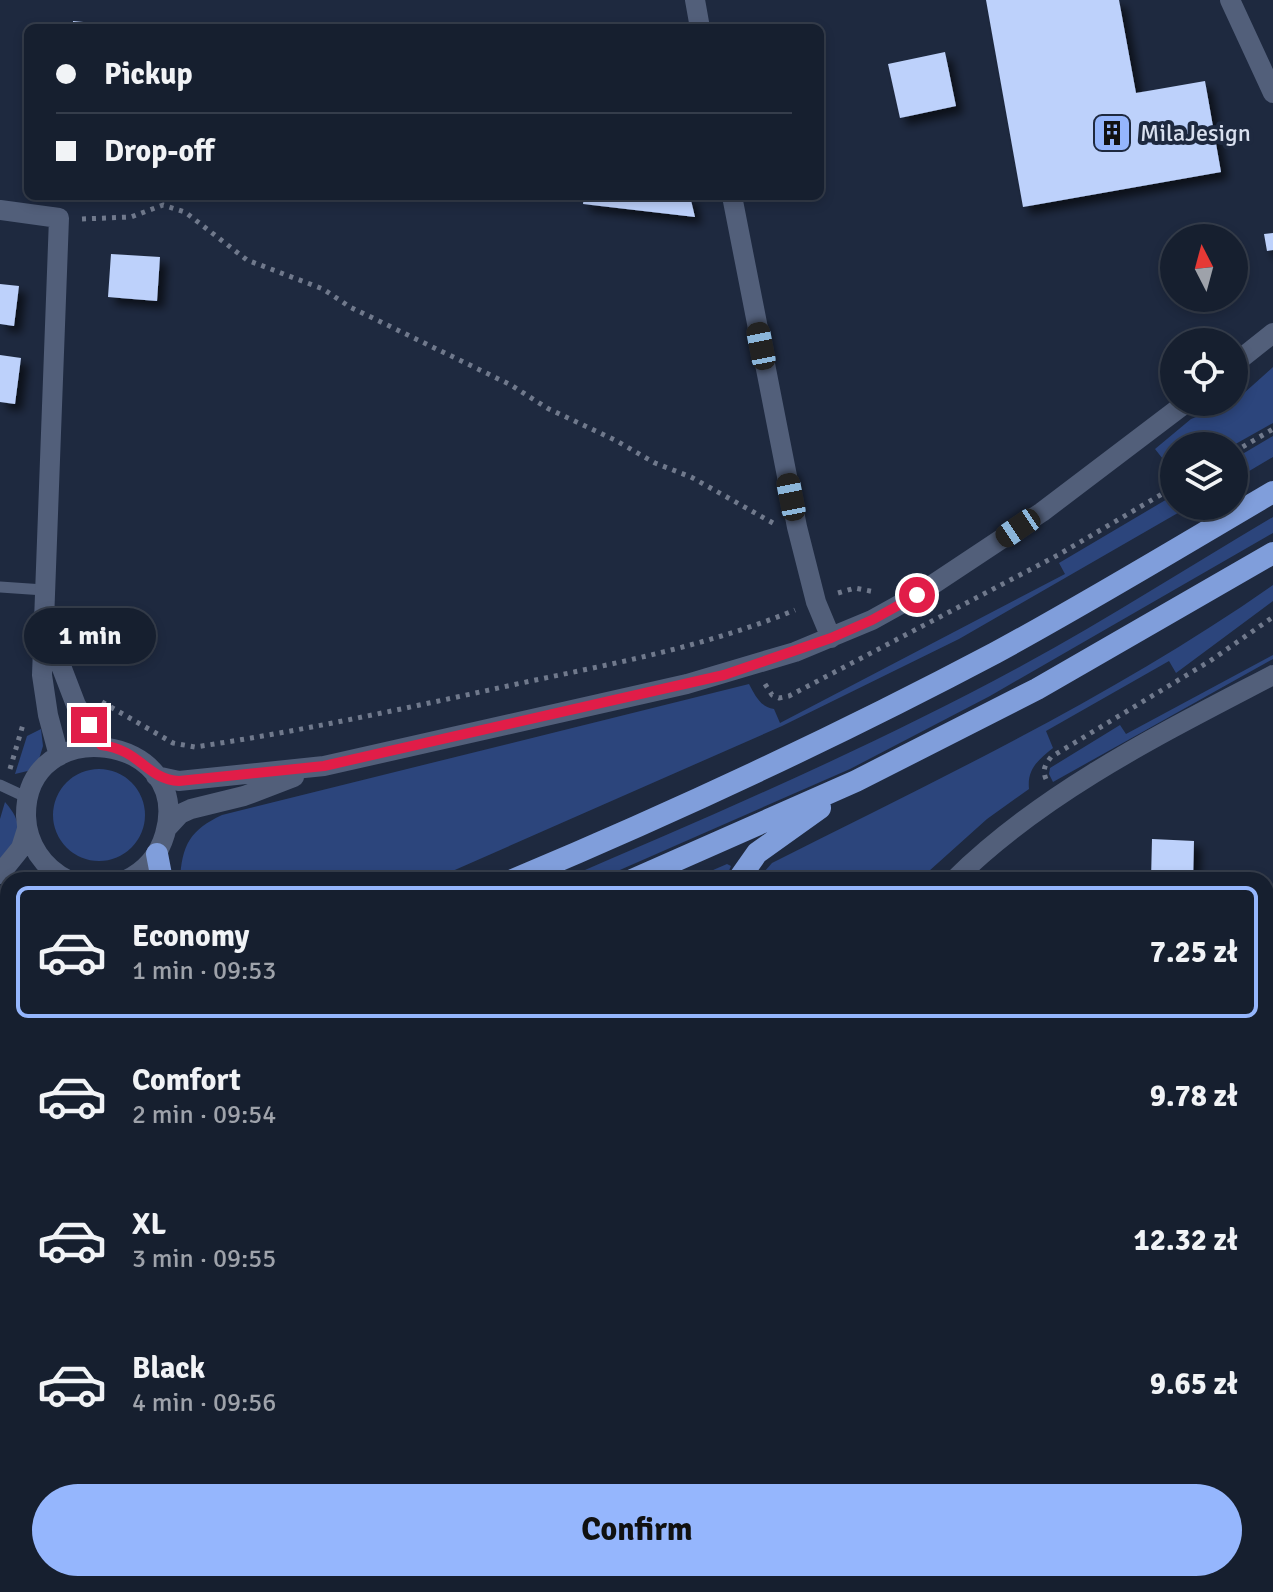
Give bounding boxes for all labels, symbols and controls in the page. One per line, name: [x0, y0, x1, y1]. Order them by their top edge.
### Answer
text: Pickup: [104, 56, 193, 93]
building icon: MilaJesign: [1091, 112, 1133, 154]
place label: MilaJesign: [1140, 118, 1251, 148]
text: Drop-off: [104, 133, 214, 170]
north arrow: [1160, 224, 1248, 312]
map controls: [1160, 224, 1248, 520]
car: [745, 320, 777, 372]
button: locate: [1160, 328, 1248, 416]
button: layers: [1160, 432, 1248, 520]
car: [775, 471, 807, 523]
car: [991, 505, 1045, 551]
route start: [899, 577, 935, 613]
callout: 1 min: [23, 609, 155, 665]
text: 1 min: [59, 620, 121, 652]
route end: [71, 707, 107, 743]
icon: car: [36, 916, 108, 988]
text: Economy: [132, 918, 249, 955]
text: 7.25 zł: [1150, 934, 1238, 971]
text: 1 min · 09:53: [132, 955, 276, 987]
icon: car: [36, 1060, 108, 1132]
text: Comfort: [132, 1062, 241, 1099]
text: 9.78 zł: [1150, 1078, 1238, 1115]
text: 2 min · 09:54: [132, 1099, 276, 1131]
icon: car: [36, 1204, 108, 1276]
text: XL: [132, 1206, 166, 1243]
text: 12.32 zł: [1134, 1222, 1238, 1259]
text: 3 min · 09:55: [132, 1243, 276, 1275]
icon: car: [36, 1348, 108, 1420]
text: Black: [132, 1350, 205, 1387]
text: 9.65 zł: [1150, 1366, 1238, 1403]
text: 4 min · 09:56: [132, 1387, 276, 1419]
button: Confirm: [32, 1484, 1242, 1576]

